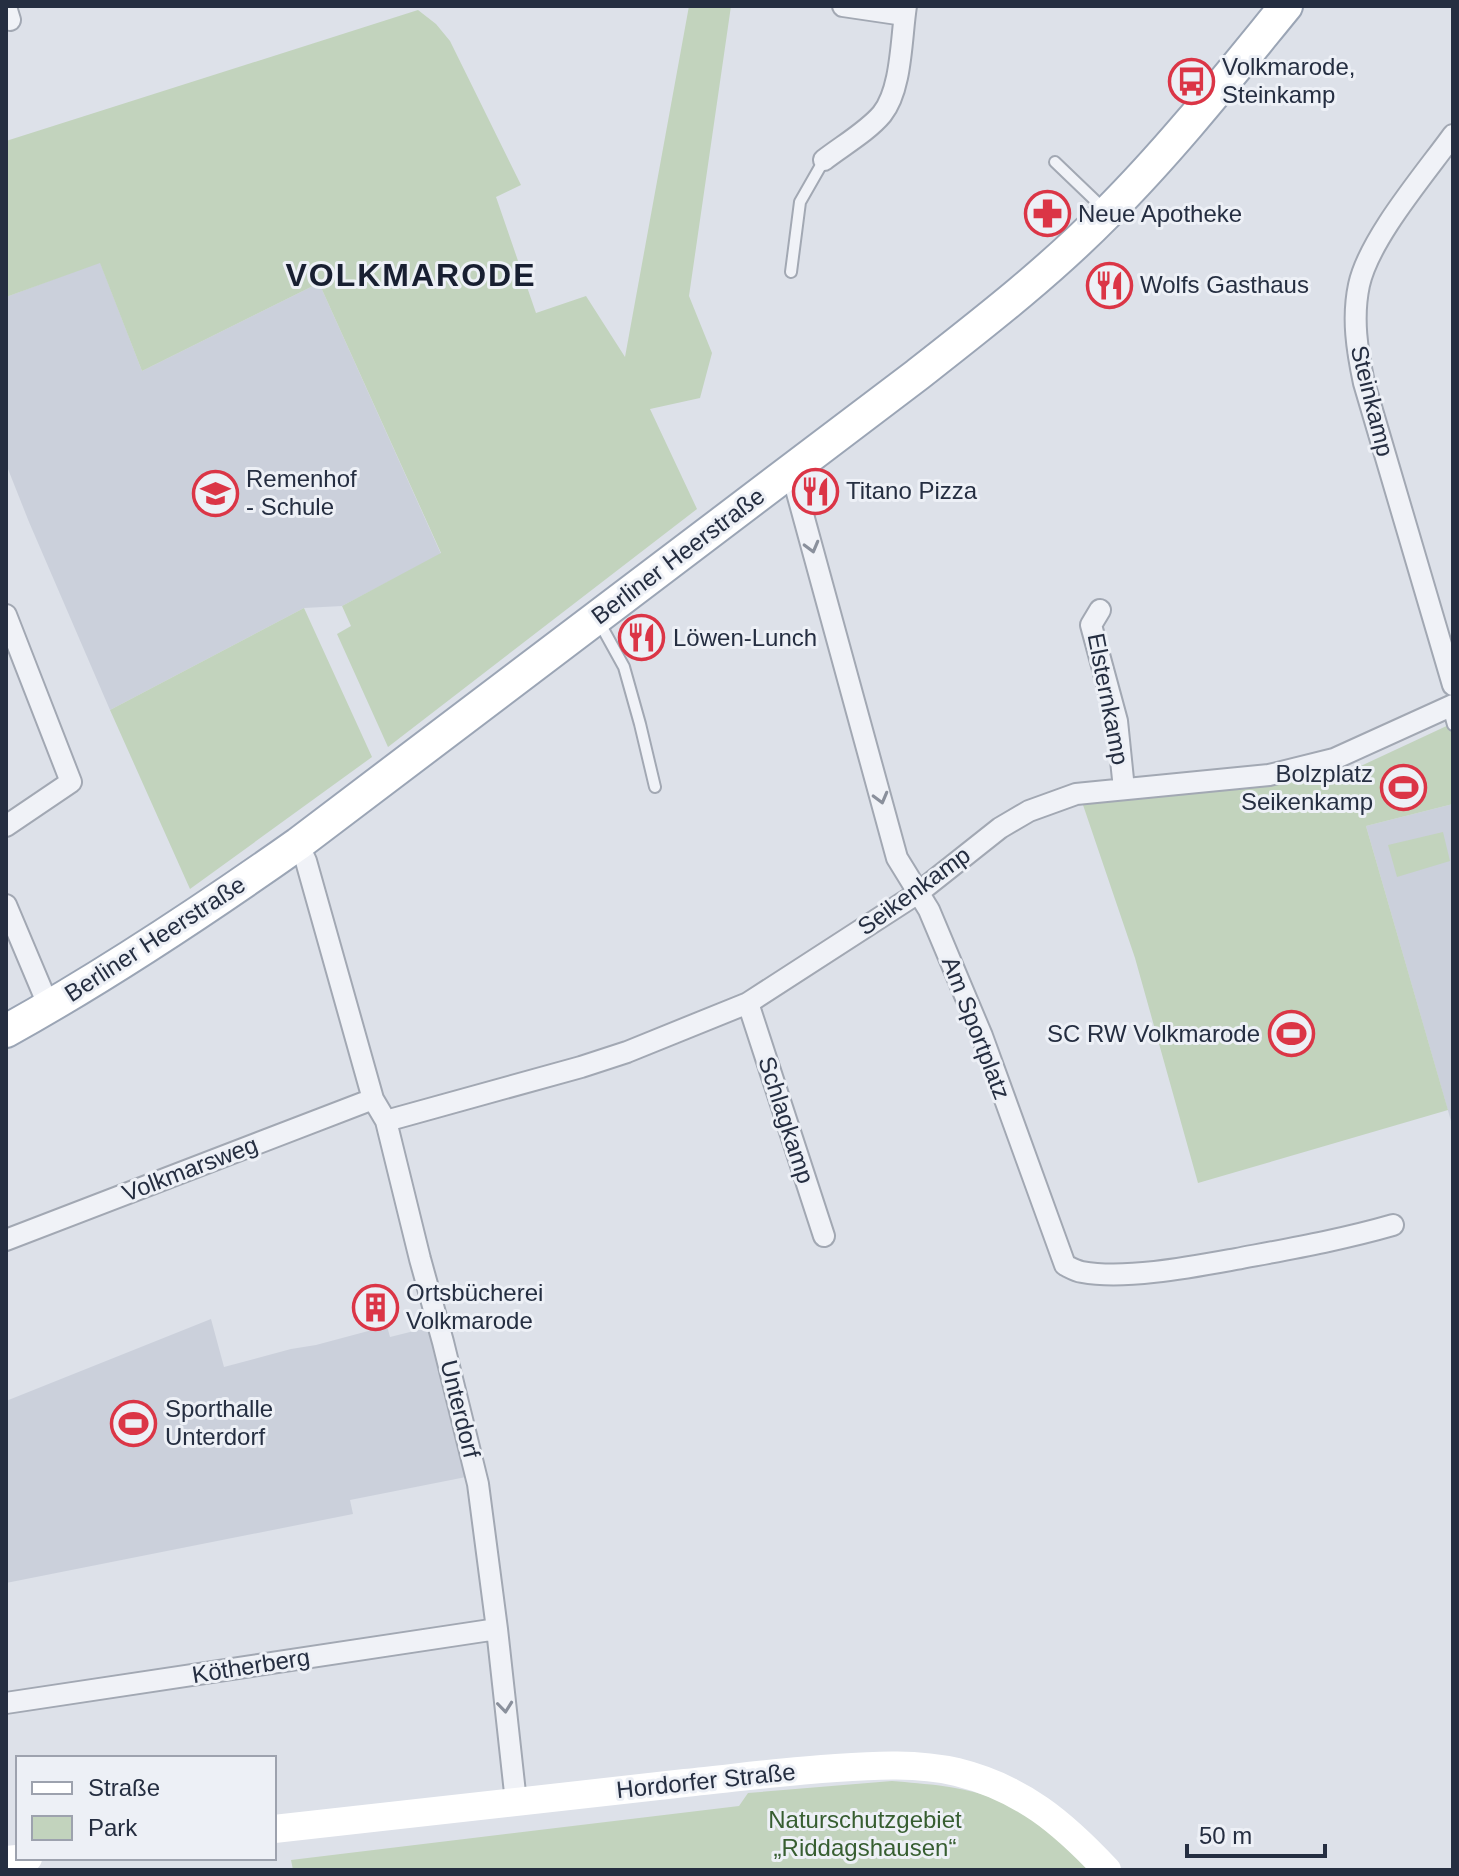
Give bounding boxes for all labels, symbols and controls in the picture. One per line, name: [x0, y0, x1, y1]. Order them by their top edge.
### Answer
place label: Volkmarode, Steinkamp: [1222, 53, 1355, 108]
bus stop icon: Volkmarode, Steinkamp: [1167, 57, 1215, 105]
pharmacy icon: Neue Apotheke: [1023, 190, 1071, 238]
place label: Neue Apotheke: [1078, 200, 1242, 227]
district label: VOLKMARODE: [285, 257, 537, 293]
restaurant icon: Wolfs Gasthaus: [1085, 261, 1133, 309]
place label: Wolfs Gasthaus: [1140, 271, 1309, 298]
street label: Steinkamp: [1346, 343, 1399, 459]
place label: Remenhof - Schule: [246, 465, 357, 520]
restaurant icon: Titano Pizza: [791, 467, 839, 515]
school or university icon: Remenhof - Schule: [191, 469, 239, 517]
place label: Titano Pizza: [846, 477, 978, 504]
street label: Berliner Heerstraße: [586, 482, 769, 629]
one-way arrow: [803, 539, 819, 553]
restaurant icon: Löwen-Lunch: [618, 614, 666, 662]
place label: Löwen-Lunch: [673, 624, 817, 651]
street label: Elsternkamp: [1083, 631, 1134, 767]
place label: Bolzplatz Seikenkamp: [1241, 760, 1373, 815]
sports icon: Bolzplatz Seikenkamp: [1380, 764, 1428, 812]
one-way arrow: [871, 790, 888, 804]
street label: Seikenkamp: [852, 841, 975, 940]
street label: Berliner Heerstraße: [60, 870, 250, 1007]
street label: Am Sportplatz: [937, 953, 1016, 1103]
sports icon: SC RW Volkmarode: [1267, 1010, 1315, 1058]
place label: SC RW Volkmarode: [1047, 1020, 1260, 1047]
street label: Schlagkamp: [753, 1053, 820, 1187]
street label: Volkmarsweg: [118, 1130, 261, 1207]
place label: Ortsbücherei Volkmarode: [406, 1279, 543, 1334]
building icon: Ortsbücherei Volkmarode: [351, 1283, 399, 1331]
street label: Unterdorf: [435, 1357, 486, 1461]
place label: Sporthalle Unterdorf: [165, 1395, 273, 1450]
sports icon: Sporthalle Unterdorf: [110, 1399, 158, 1447]
street label: Kötherberg: [190, 1643, 312, 1688]
one-way arrow: [496, 1701, 513, 1714]
legend: [16, 1756, 276, 1860]
street label: Hordorfer Straße: [615, 1758, 797, 1803]
text: Straße: [88, 1774, 160, 1801]
park label: Naturschutzgebiet „Riddagshausen“: [768, 1806, 962, 1861]
scale bar: [1187, 1808, 1325, 1858]
text: Park: [88, 1814, 138, 1841]
text: 50 m: [1199, 1822, 1252, 1849]

